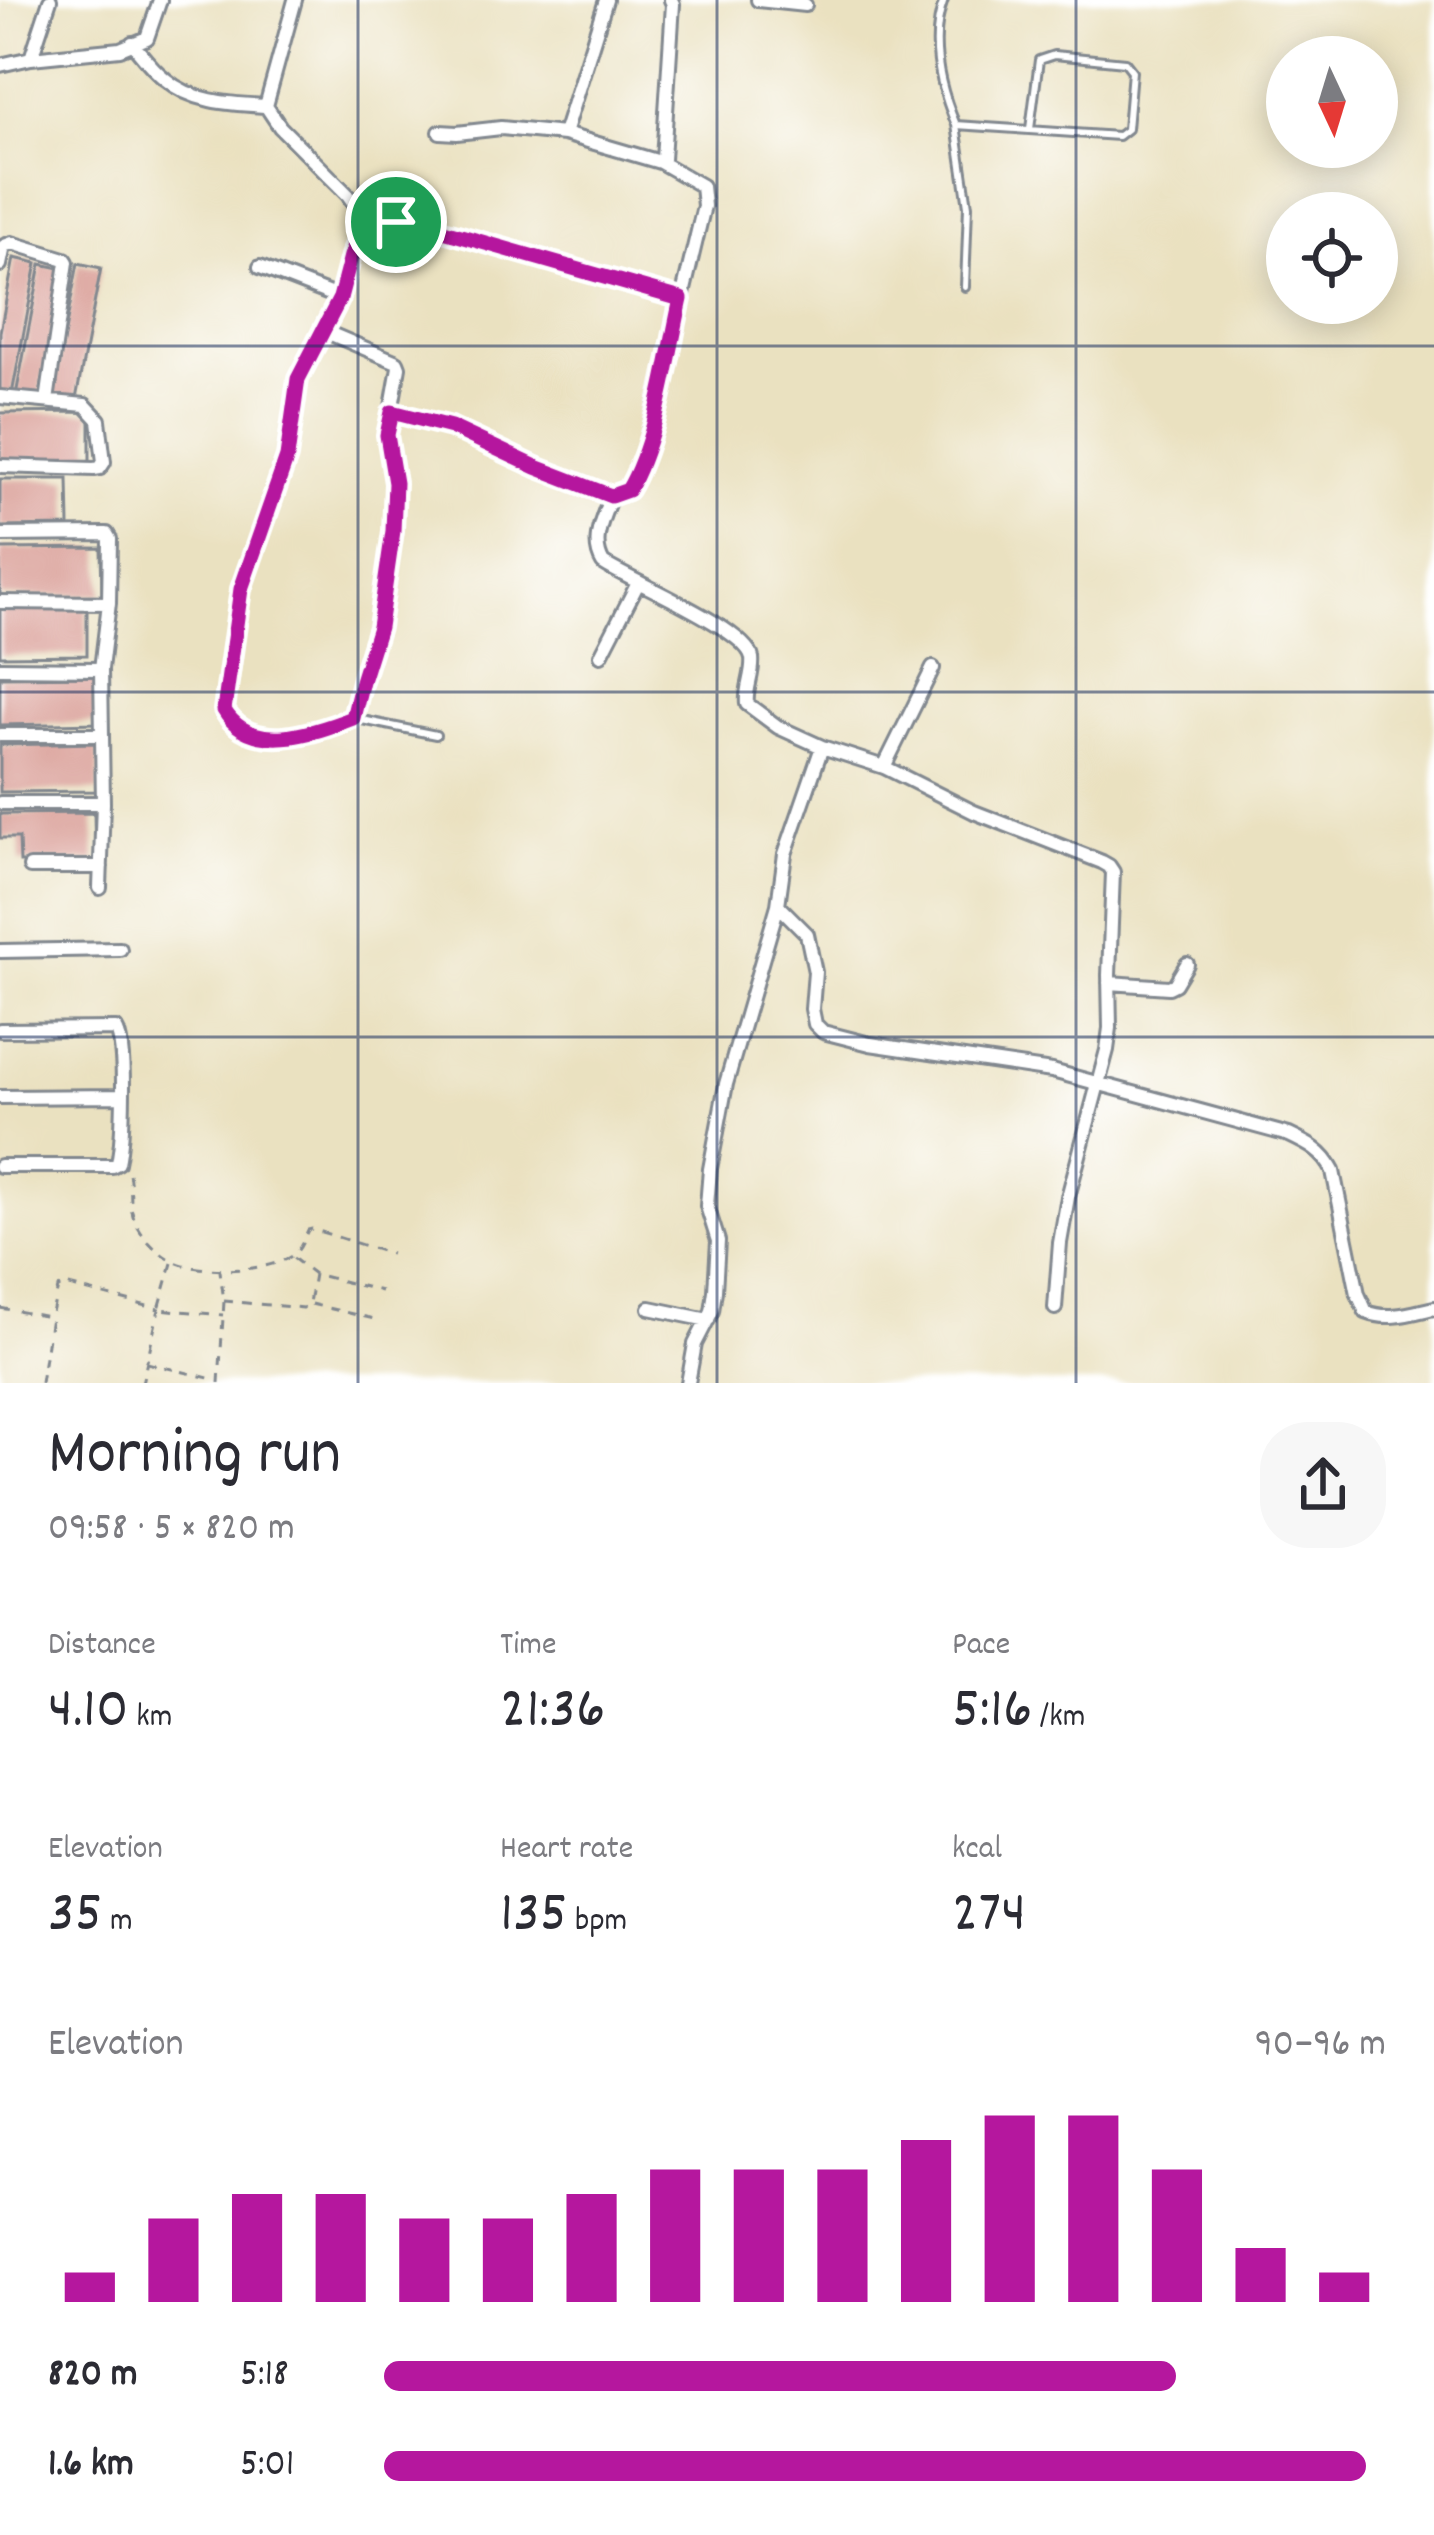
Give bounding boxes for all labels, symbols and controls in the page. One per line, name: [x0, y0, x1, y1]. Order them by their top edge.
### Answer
north arrow: [1266, 36, 1398, 168]
map controls: [1266, 36, 1398, 324]
pin: [345, 171, 447, 273]
icon: arrive: [363, 189, 429, 255]
button: locate: [1266, 192, 1398, 324]
text: Morning run: [48, 1411, 341, 1505]
button: share: [1260, 1422, 1386, 1548]
text: 09:58 · 5 × 820 m: [48, 1503, 295, 1558]
text: Distance: [48, 1623, 156, 1670]
text: Time: [500, 1623, 556, 1670]
text: Pace: [952, 1623, 1010, 1670]
text: 4.10: [48, 1670, 129, 1756]
text: 21:36: [500, 1670, 605, 1756]
text: 5:16: [952, 1670, 1032, 1756]
text: km: [129, 1695, 172, 1742]
text: /km: [1032, 1695, 1085, 1742]
text: Elevation: [48, 1827, 163, 1874]
text: Heart rate: [500, 1827, 633, 1874]
text: kcal: [952, 1827, 1002, 1874]
text: 35: [48, 1874, 102, 1960]
text: 135: [500, 1874, 568, 1960]
text: 274: [952, 1874, 1026, 1960]
text: m: [102, 1899, 133, 1946]
text: bpm: [568, 1899, 627, 1946]
text: Elevation: [48, 2019, 184, 2074]
text: 90–96 m: [1255, 2019, 1386, 2074]
text: 820 m: [48, 2349, 138, 2404]
text: 5:18: [240, 2349, 289, 2404]
text: 1.6 km: [48, 2439, 134, 2494]
text: 5:01: [240, 2439, 294, 2494]

